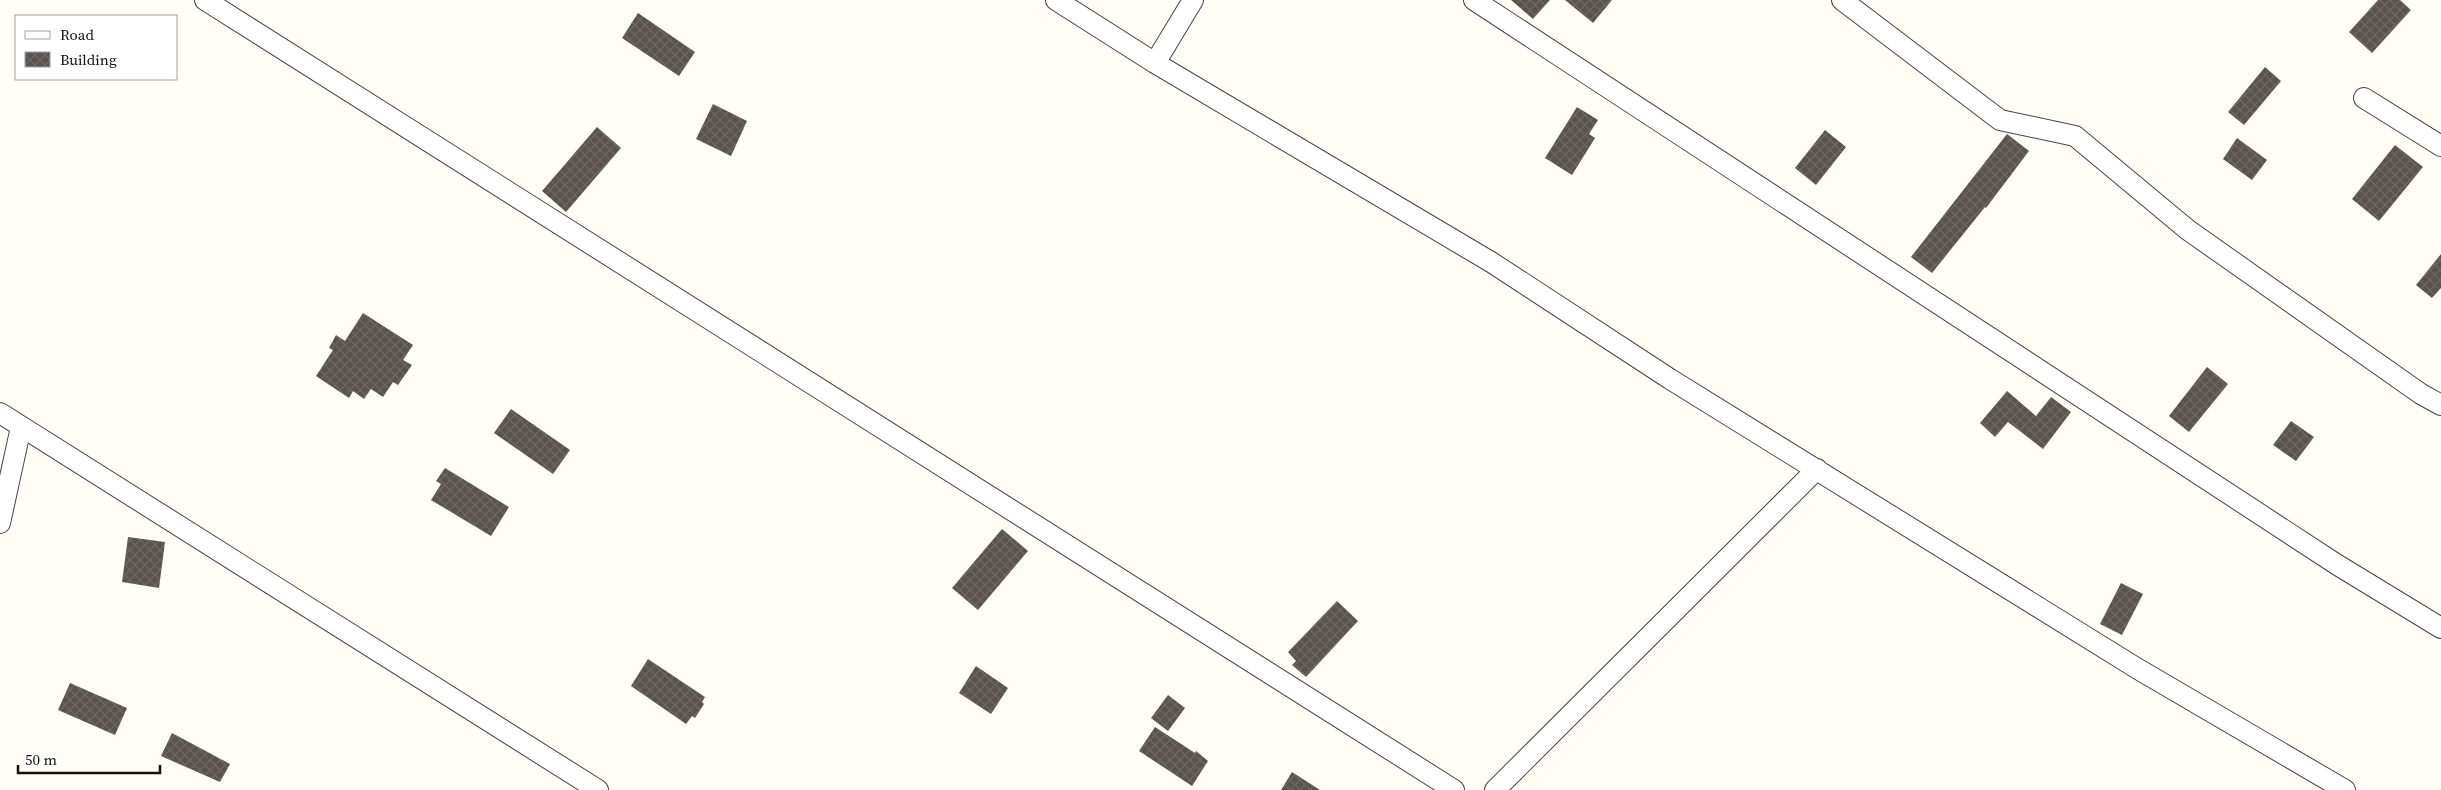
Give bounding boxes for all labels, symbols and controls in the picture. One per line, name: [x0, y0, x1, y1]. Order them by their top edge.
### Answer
legend: [15, 15, 178, 80]
text: Road: [60, 24, 94, 45]
text: Building: [60, 49, 117, 70]
scale bar: [18, 742, 160, 774]
text: 50 m: [25, 749, 57, 770]

